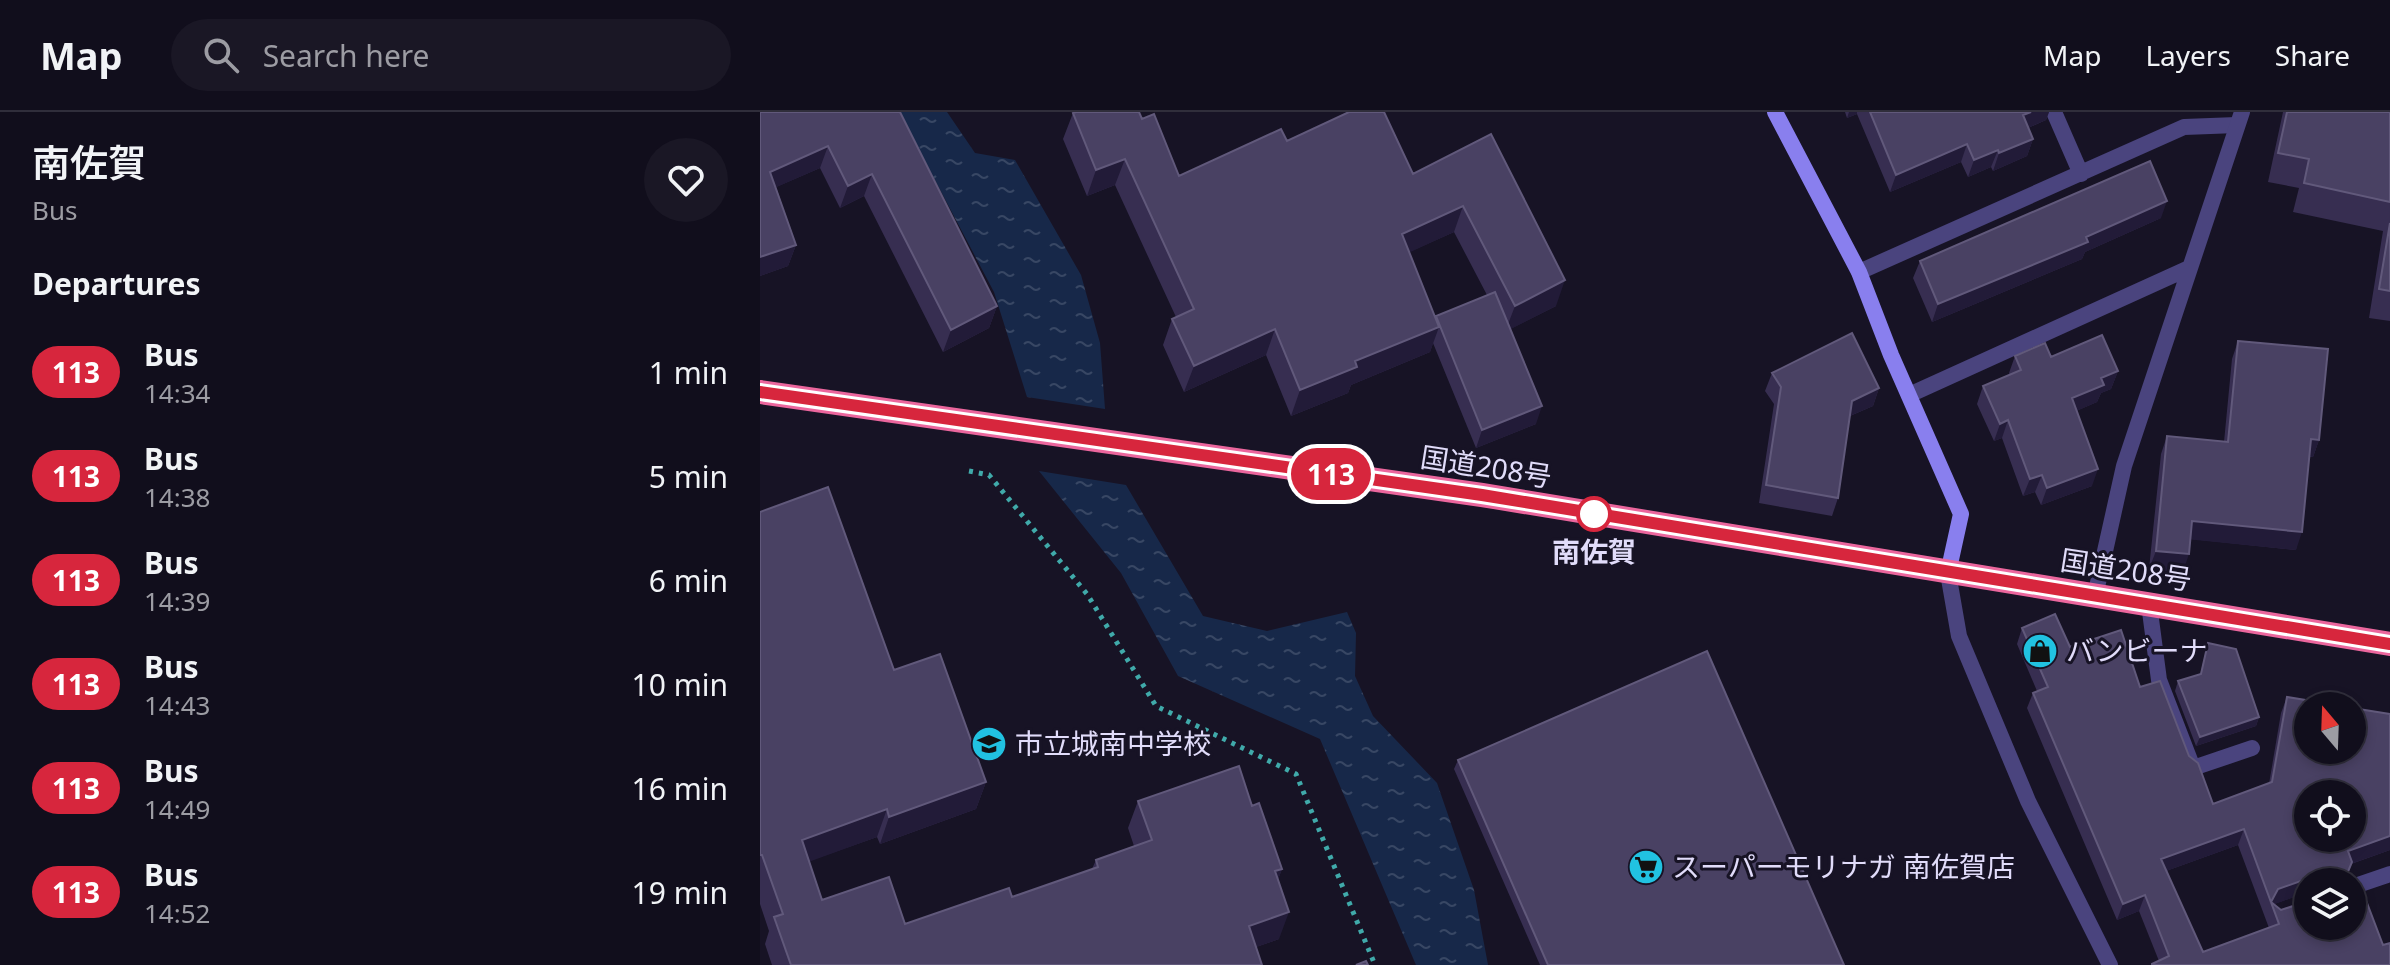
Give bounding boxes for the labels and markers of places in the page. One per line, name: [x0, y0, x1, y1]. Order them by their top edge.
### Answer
marker: 南佐賀: [1577, 497, 1611, 531]
place label: 南佐賀: [1552, 532, 1636, 570]
place label: バンビーナ: [2066, 631, 2207, 669]
shop icon: バンビーナ: [2021, 632, 2059, 670]
place label: 市立城南中学校: [1015, 724, 1211, 762]
school or university icon: 市立城南中学校: [970, 725, 1008, 763]
place label: スーパーモリナガ 南佐賀店: [1672, 847, 2015, 885]
supermarket icon: スーパーモリナガ 南佐賀店: [1627, 848, 1665, 886]

